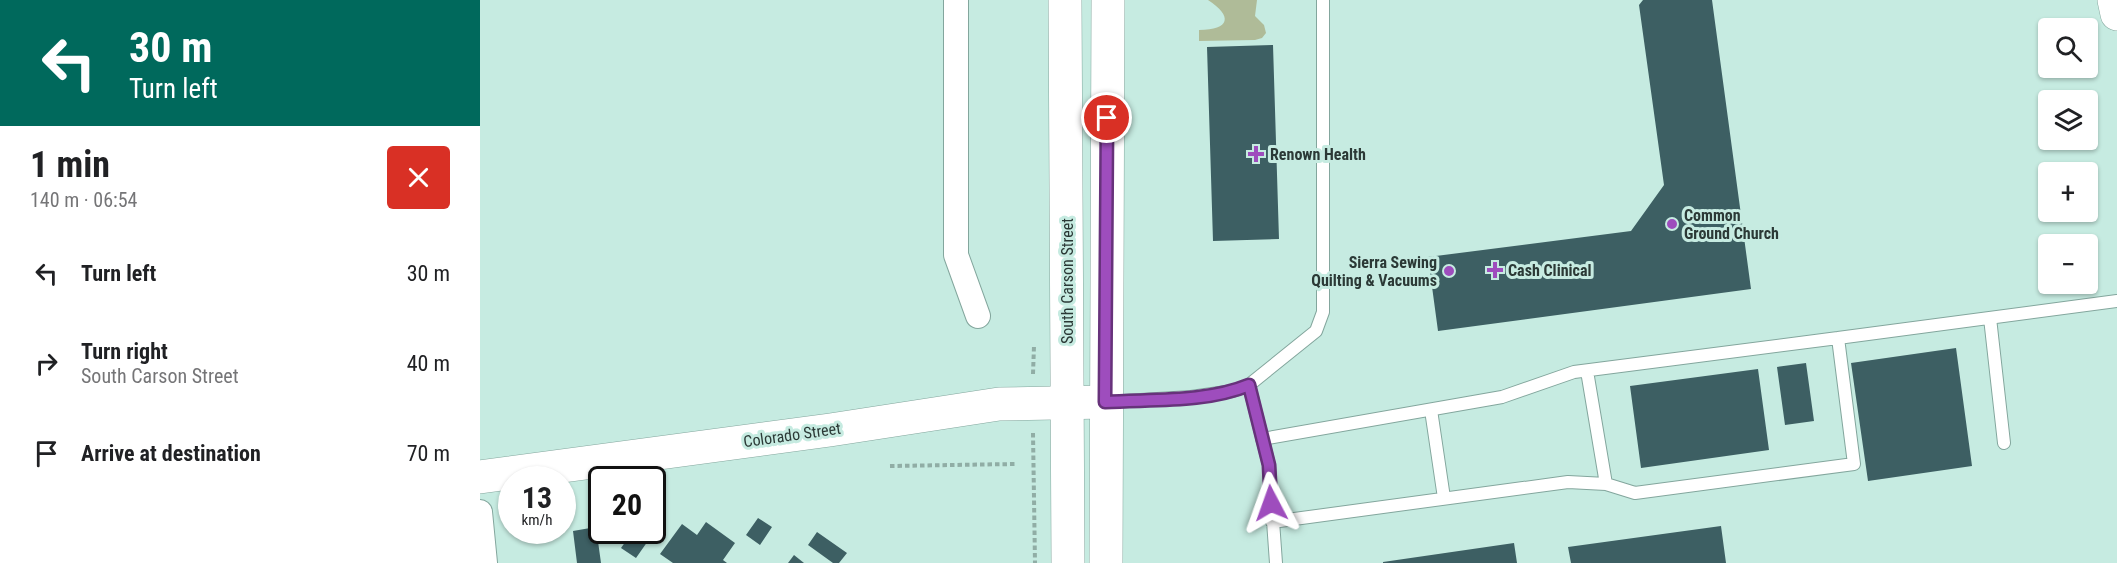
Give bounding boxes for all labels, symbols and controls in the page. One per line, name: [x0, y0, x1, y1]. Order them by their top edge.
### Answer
map controls: [2038, 18, 2098, 294]
button: search: [2038, 18, 2098, 78]
text: 30 m: [129, 23, 212, 72]
icon: left: [30, 24, 108, 102]
text: Turn left: [129, 73, 218, 105]
button: layers: [2038, 90, 2098, 150]
pin: [1081, 92, 1132, 143]
icon: arrive: [1090, 101, 1123, 134]
text: 1 min: [30, 144, 110, 186]
marker: Renown Health: [1247, 145, 1265, 163]
place label: Renown Health: [1270, 145, 1366, 164]
button: close: [387, 146, 450, 209]
button: +: [2038, 162, 2098, 222]
text: 140 m · 06:54: [30, 188, 137, 212]
place label: Common Ground Church: [1684, 206, 1779, 243]
marker: Common Ground Church: [1665, 217, 1679, 231]
street label: South Carson Street: [1058, 218, 1077, 344]
button: −: [2038, 234, 2098, 294]
place label: Sierra Sewing Quilting & Vacuums: [1311, 253, 1437, 290]
icon: left: [30, 257, 63, 290]
text: Turn left: [81, 261, 156, 286]
text: 30 m: [407, 261, 450, 286]
marker: Cash Clinical: [1486, 261, 1504, 279]
place label: Cash Clinical: [1508, 261, 1592, 280]
marker: Sierra Sewing Quilting & Vacuums: [1442, 264, 1456, 278]
text: Turn right: [81, 339, 168, 364]
icon: right: [30, 347, 63, 380]
text: 40 m: [407, 351, 450, 376]
text: South Carson Street: [81, 364, 239, 388]
street label: Colorado Street: [742, 419, 842, 451]
icon: arrive: [30, 437, 63, 470]
text: Arrive at destination: [81, 441, 261, 466]
text: 70 m: [407, 441, 450, 466]
speed limit sign: 20: [588, 466, 666, 544]
position arrow: [1239, 471, 1303, 535]
text: 13: [522, 480, 552, 515]
text: km/h: [522, 511, 552, 529]

